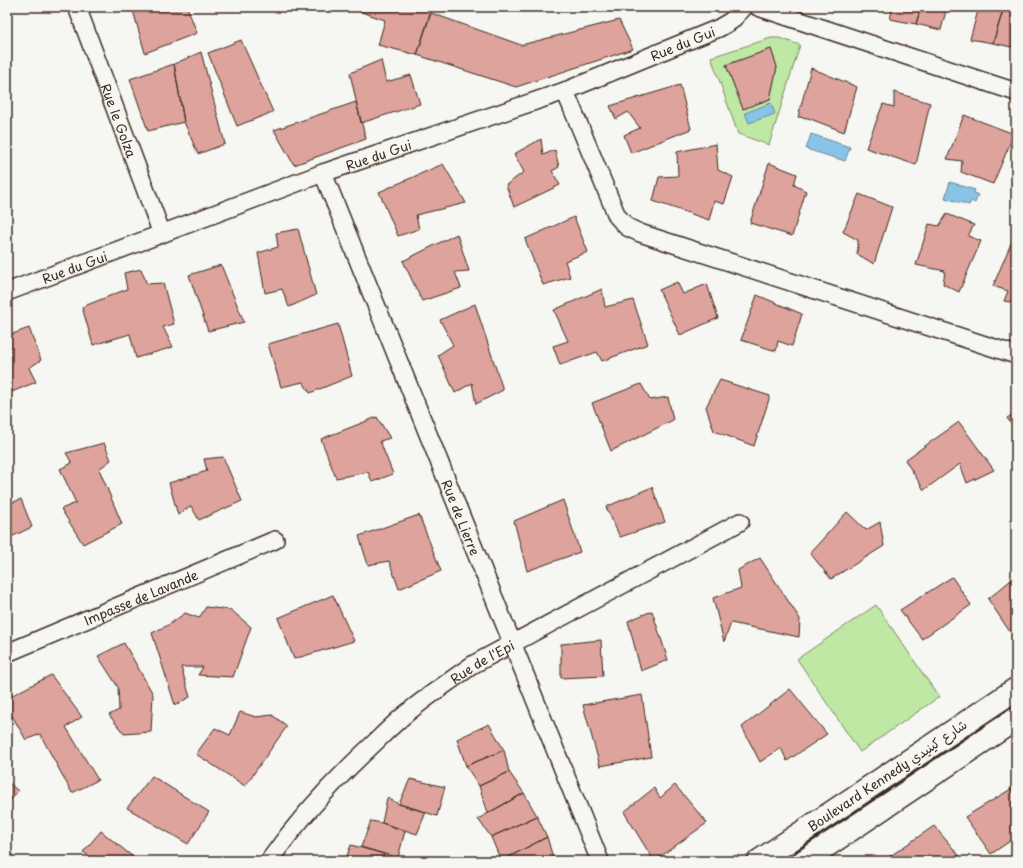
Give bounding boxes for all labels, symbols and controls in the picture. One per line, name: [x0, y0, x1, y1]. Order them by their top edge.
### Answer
street label: Rue du Gui: [647, 21, 718, 65]
street label: Rue le Golza: [97, 81, 142, 161]
street label: Rue du Gui: [343, 134, 414, 174]
street label: Rue du Gui: [39, 246, 110, 288]
street label: Rue de Lierre: [438, 476, 485, 558]
street label: Impasse de Lavande: [81, 564, 201, 629]
street label: Rue de l'Epi: [446, 635, 517, 688]
street label: Boulevard Kennedy شارع كينيدي: [804, 715, 971, 836]

